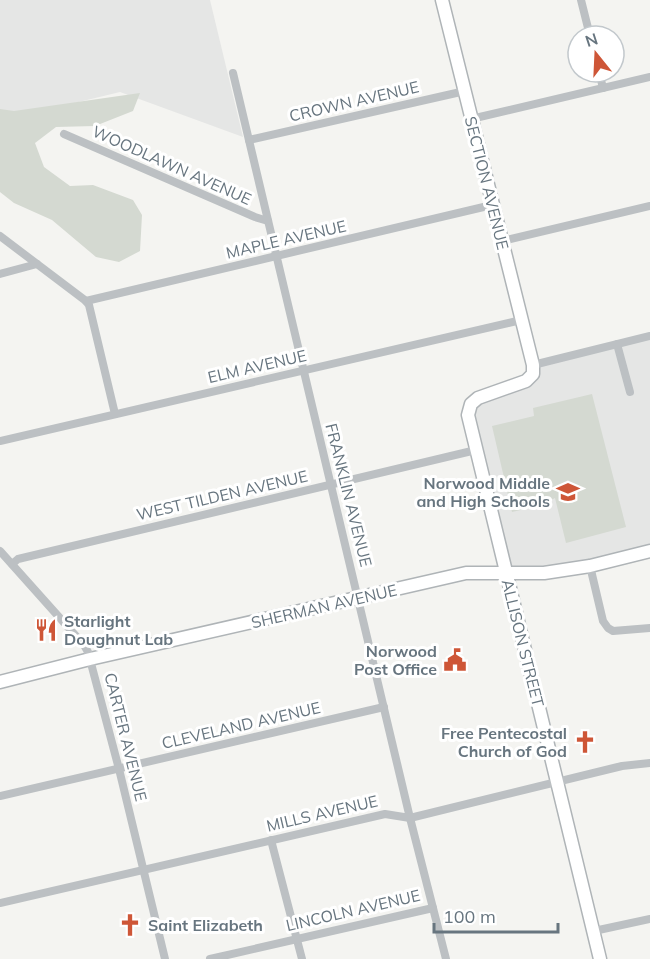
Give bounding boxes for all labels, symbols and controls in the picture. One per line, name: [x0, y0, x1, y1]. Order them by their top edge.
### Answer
north arrow: [566, 24, 626, 84]
text: N: [583, 28, 600, 51]
street label: CROWN AVENUE: [287, 76, 421, 126]
street label: SECTION AVENUE: [461, 114, 513, 252]
street label: WOODLAWN AVENUE: [89, 121, 255, 209]
street label: MAPLE AVENUE: [224, 215, 348, 263]
street label: ELM AVENUE: [206, 345, 308, 387]
street label: FRANKLIN AVENUE: [321, 421, 377, 569]
street label: WEST TILDEN AVENUE: [134, 466, 310, 524]
place label: Norwood Middle and High Schools: [416, 473, 550, 511]
school or university icon: Norwood Middle and High Schools: [555, 479, 581, 505]
street label: ALLISON STREET: [498, 577, 549, 709]
street label: SHERMAN AVENUE: [249, 580, 399, 632]
place label: Starlight Doughnut Lab: [64, 611, 173, 649]
restaurant icon: Starlight Doughnut Lab: [33, 617, 59, 643]
place label: Norwood Post Office: [354, 641, 437, 679]
public building icon: Norwood Post Office: [442, 647, 468, 673]
street label: CARTER AVENUE: [100, 671, 152, 803]
street label: CLEVELAND AVENUE: [160, 697, 322, 753]
place label: Free Pentecostal Church of God: [441, 723, 567, 761]
church icon: Free Pentecostal Church of God: [572, 729, 598, 755]
street label: MILLS AVENUE: [264, 790, 380, 836]
street label: LINCOLN AVENUE: [284, 885, 422, 935]
scale bar: [434, 896, 558, 934]
text: 100 m: [443, 905, 496, 928]
church icon: Saint Elizabeth: [117, 912, 143, 938]
place label: Saint Elizabeth: [148, 915, 263, 935]

